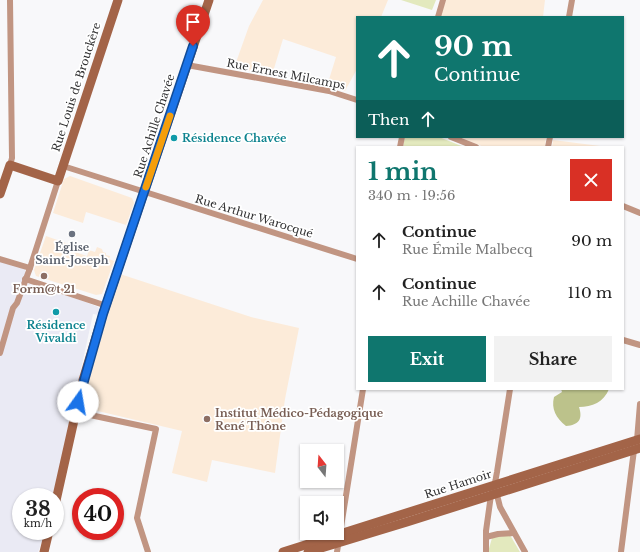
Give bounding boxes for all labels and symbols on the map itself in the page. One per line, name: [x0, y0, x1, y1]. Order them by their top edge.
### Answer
pin: [176, 5, 210, 46]
street label: Rue Louis de Brouckère: [48, 21, 104, 153]
street label: Rue Ernest Milcamps: [226, 56, 346, 92]
street label: Rue Achille Chavée: [131, 72, 177, 180]
place label: Résidence Chavée: [182, 131, 287, 145]
marker: Résidence Chavée: [169, 133, 179, 143]
street label: Rue Arthur Warocqué: [193, 191, 315, 241]
marker: Église Saint-Joseph: [67, 229, 77, 239]
place label: Église Saint-Joseph: [35, 240, 109, 267]
marker: Form@t 21: [39, 271, 49, 281]
place label: Form@t 21: [13, 282, 76, 296]
marker: Résidence Vivaldi: [51, 307, 61, 317]
place label: Résidence Vivaldi: [26, 318, 86, 345]
position arrow: [57, 381, 99, 423]
place label: Institut Médico-Pédagogique René Thône: [215, 406, 384, 433]
marker: Institut Médico-Pédagogique René Thône: [202, 414, 212, 424]
north arrow: [300, 444, 344, 488]
street label: Rue Hamoir: [423, 466, 494, 501]
speed limit sign: 40: [72, 488, 124, 540]

